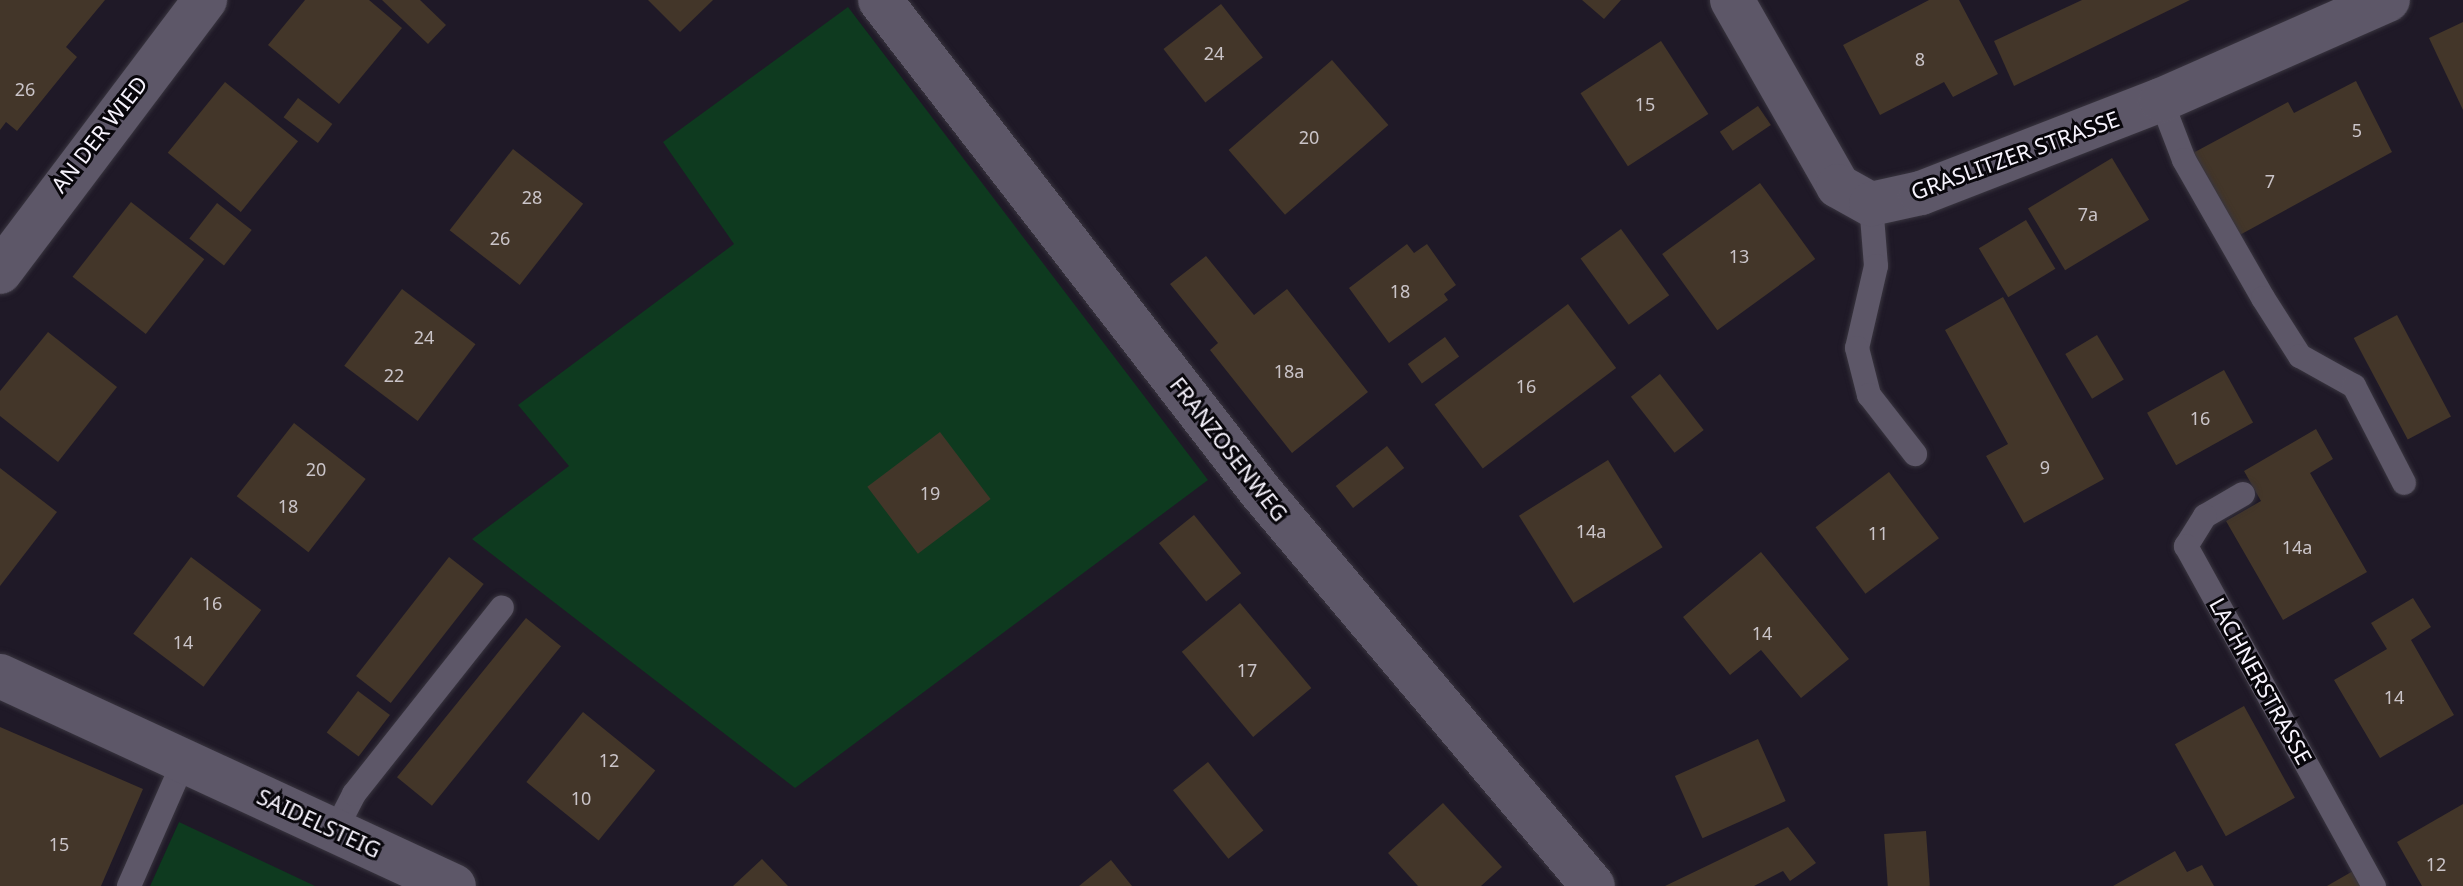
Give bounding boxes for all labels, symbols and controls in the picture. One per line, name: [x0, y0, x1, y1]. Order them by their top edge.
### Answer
house number: 24: [1204, 42, 1224, 64]
house number: 8: [1915, 48, 1925, 70]
street label: AN DER WIED: [45, 71, 153, 197]
house number: 26: [15, 78, 35, 100]
house number: 15: [1635, 93, 1655, 115]
street label: GRASLITZER STRASSE: [1907, 105, 2123, 205]
house number: 5: [2352, 119, 2362, 141]
house number: 20: [1299, 126, 1319, 148]
house number: 7: [2265, 170, 2275, 192]
house number: 28: [522, 186, 542, 208]
house number: 7a: [2078, 203, 2098, 225]
house number: 26: [490, 227, 510, 249]
house number: 13: [1729, 245, 1749, 267]
house number: 18: [1390, 280, 1410, 302]
house number: 24: [414, 326, 434, 348]
house number: 18a: [1274, 360, 1304, 382]
house number: 22: [384, 364, 404, 386]
street label: FRANZOSENWEG: [1165, 372, 1293, 526]
house number: 16: [1516, 375, 1536, 397]
house number: 16: [2190, 407, 2210, 429]
house number: 9: [2040, 456, 2050, 478]
house number: 20: [306, 458, 326, 480]
house number: 19: [920, 482, 940, 504]
house number: 18: [278, 495, 298, 517]
house number: 14a: [1576, 520, 1606, 542]
house number: 11: [1868, 522, 1888, 544]
house number: 14a: [2282, 536, 2312, 558]
house number: 16: [202, 592, 222, 614]
street label: LACHNERSTRASSE: [2204, 593, 2318, 769]
house number: 14: [1752, 622, 1772, 644]
house number: 14: [173, 631, 193, 653]
house number: 17: [1237, 659, 1257, 681]
house number: 14: [2384, 686, 2404, 708]
house number: 12: [599, 749, 619, 771]
street label: SAIDELSTEIG: [253, 783, 385, 863]
house number: 10: [571, 787, 591, 809]
house number: 15: [49, 833, 69, 855]
house number: 12: [2426, 853, 2446, 875]

